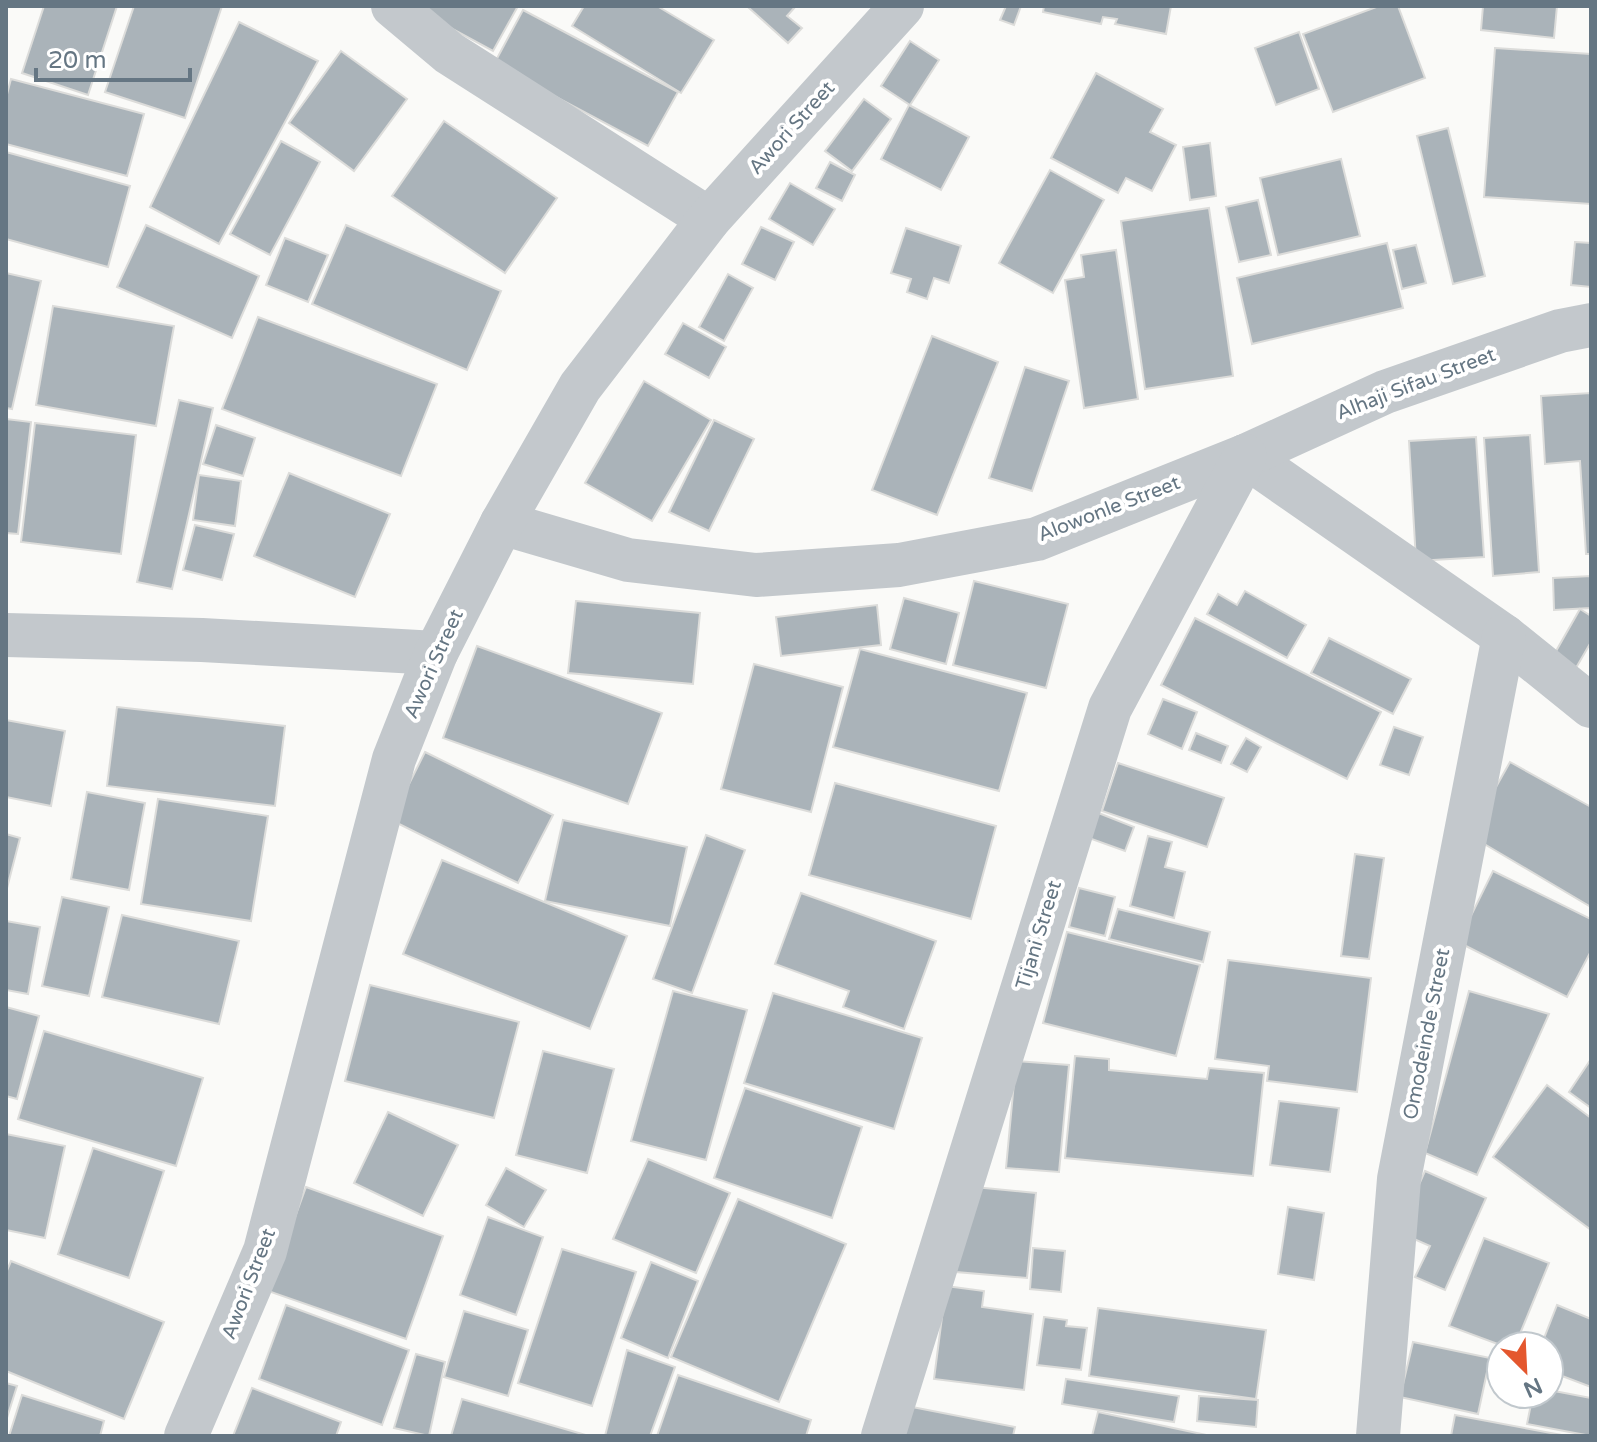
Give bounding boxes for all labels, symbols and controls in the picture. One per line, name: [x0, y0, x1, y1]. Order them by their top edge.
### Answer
scale bar: [36, 32, 190, 82]
text: 20 m: [48, 46, 106, 75]
street label: Awori Street: [744, 76, 840, 180]
street label: Alhaji Sifau Street: [1333, 342, 1499, 425]
street label: Alowonle Street: [1034, 471, 1184, 547]
street label: Awori Street: [399, 605, 469, 722]
street label: Tijani Street: [1011, 877, 1067, 992]
street label: Omodeinde Street: [1399, 946, 1455, 1122]
street label: Awori Street: [217, 1225, 281, 1343]
north arrow: [1485, 1330, 1565, 1410]
text: N: [1519, 1372, 1546, 1403]

